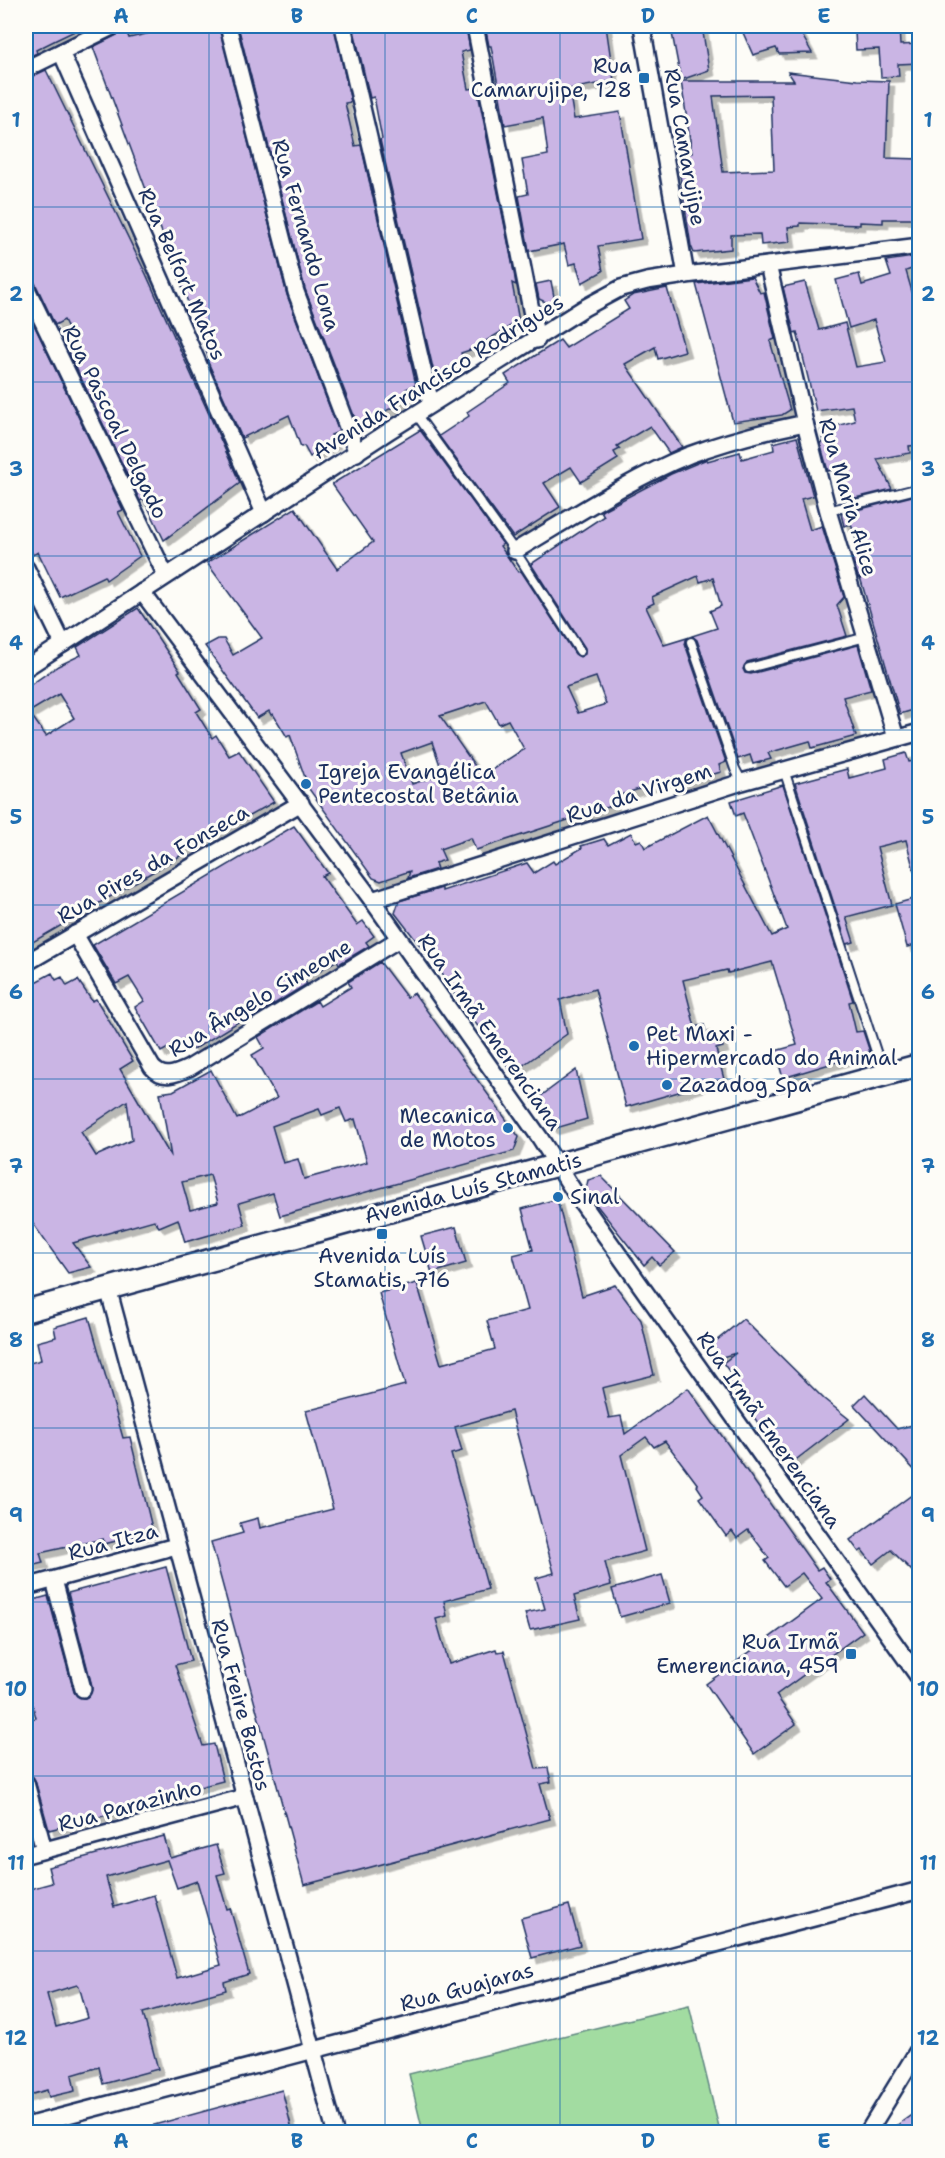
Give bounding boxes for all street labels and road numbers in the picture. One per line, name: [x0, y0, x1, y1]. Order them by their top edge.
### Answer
street label: Rua Camarujipe: [657, 66, 713, 228]
street label: Rua Fernando Lona: [265, 136, 347, 334]
street label: Rua Belfort Matos: [131, 184, 233, 364]
street label: Avenida Francisco Rodrigues: [307, 288, 569, 466]
street label: Rua Pascoal Delgado: [56, 320, 174, 524]
street label: Rua Maria Alice: [812, 415, 884, 579]
street label: Rua da Virgem: [563, 756, 715, 830]
street label: Rua Pires da Fonseca: [52, 798, 254, 930]
street label: Rua Irmã Emerenciana: [411, 928, 569, 1136]
street label: Rua Ângelo Simeone: [163, 931, 357, 1064]
street label: Avenida Luís Stamatis: [361, 1146, 585, 1230]
street label: Rua Irmã Emerenciana: [690, 1326, 848, 1534]
street label: Rua Itza: [65, 1517, 161, 1567]
street label: Rua Freire Bastos: [205, 1616, 277, 1794]
street label: Rua Parazinho: [55, 1773, 205, 1839]
street label: Rua Guajaras: [397, 1956, 537, 2018]

